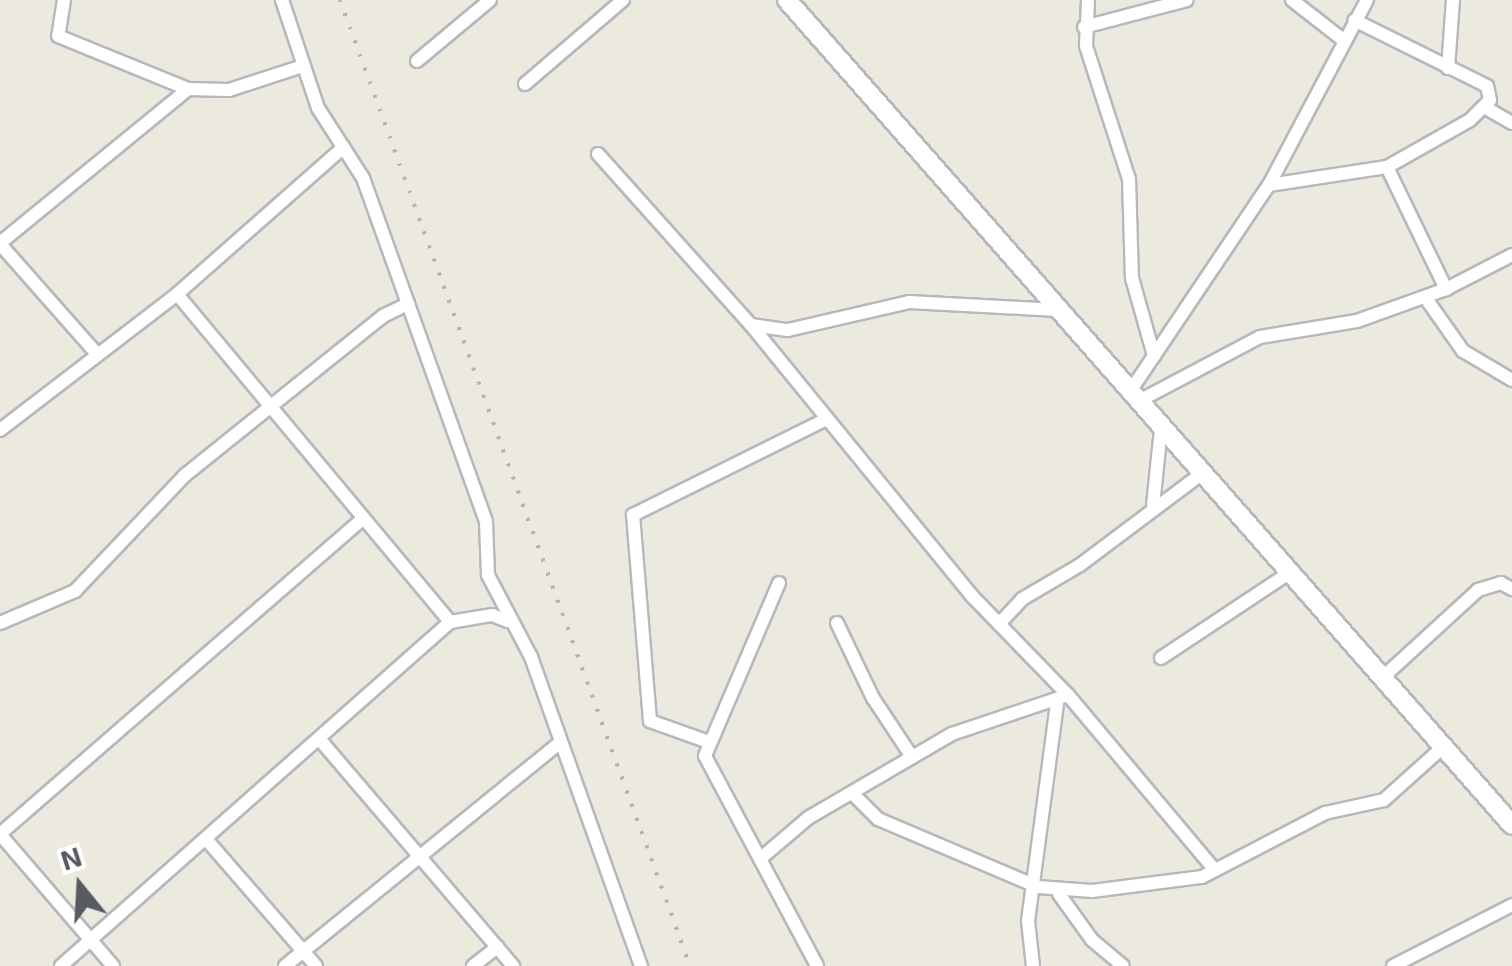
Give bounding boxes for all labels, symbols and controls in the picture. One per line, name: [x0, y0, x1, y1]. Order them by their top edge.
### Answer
north arrow: [30, 836, 130, 936]
text: N: [56, 838, 86, 877]

